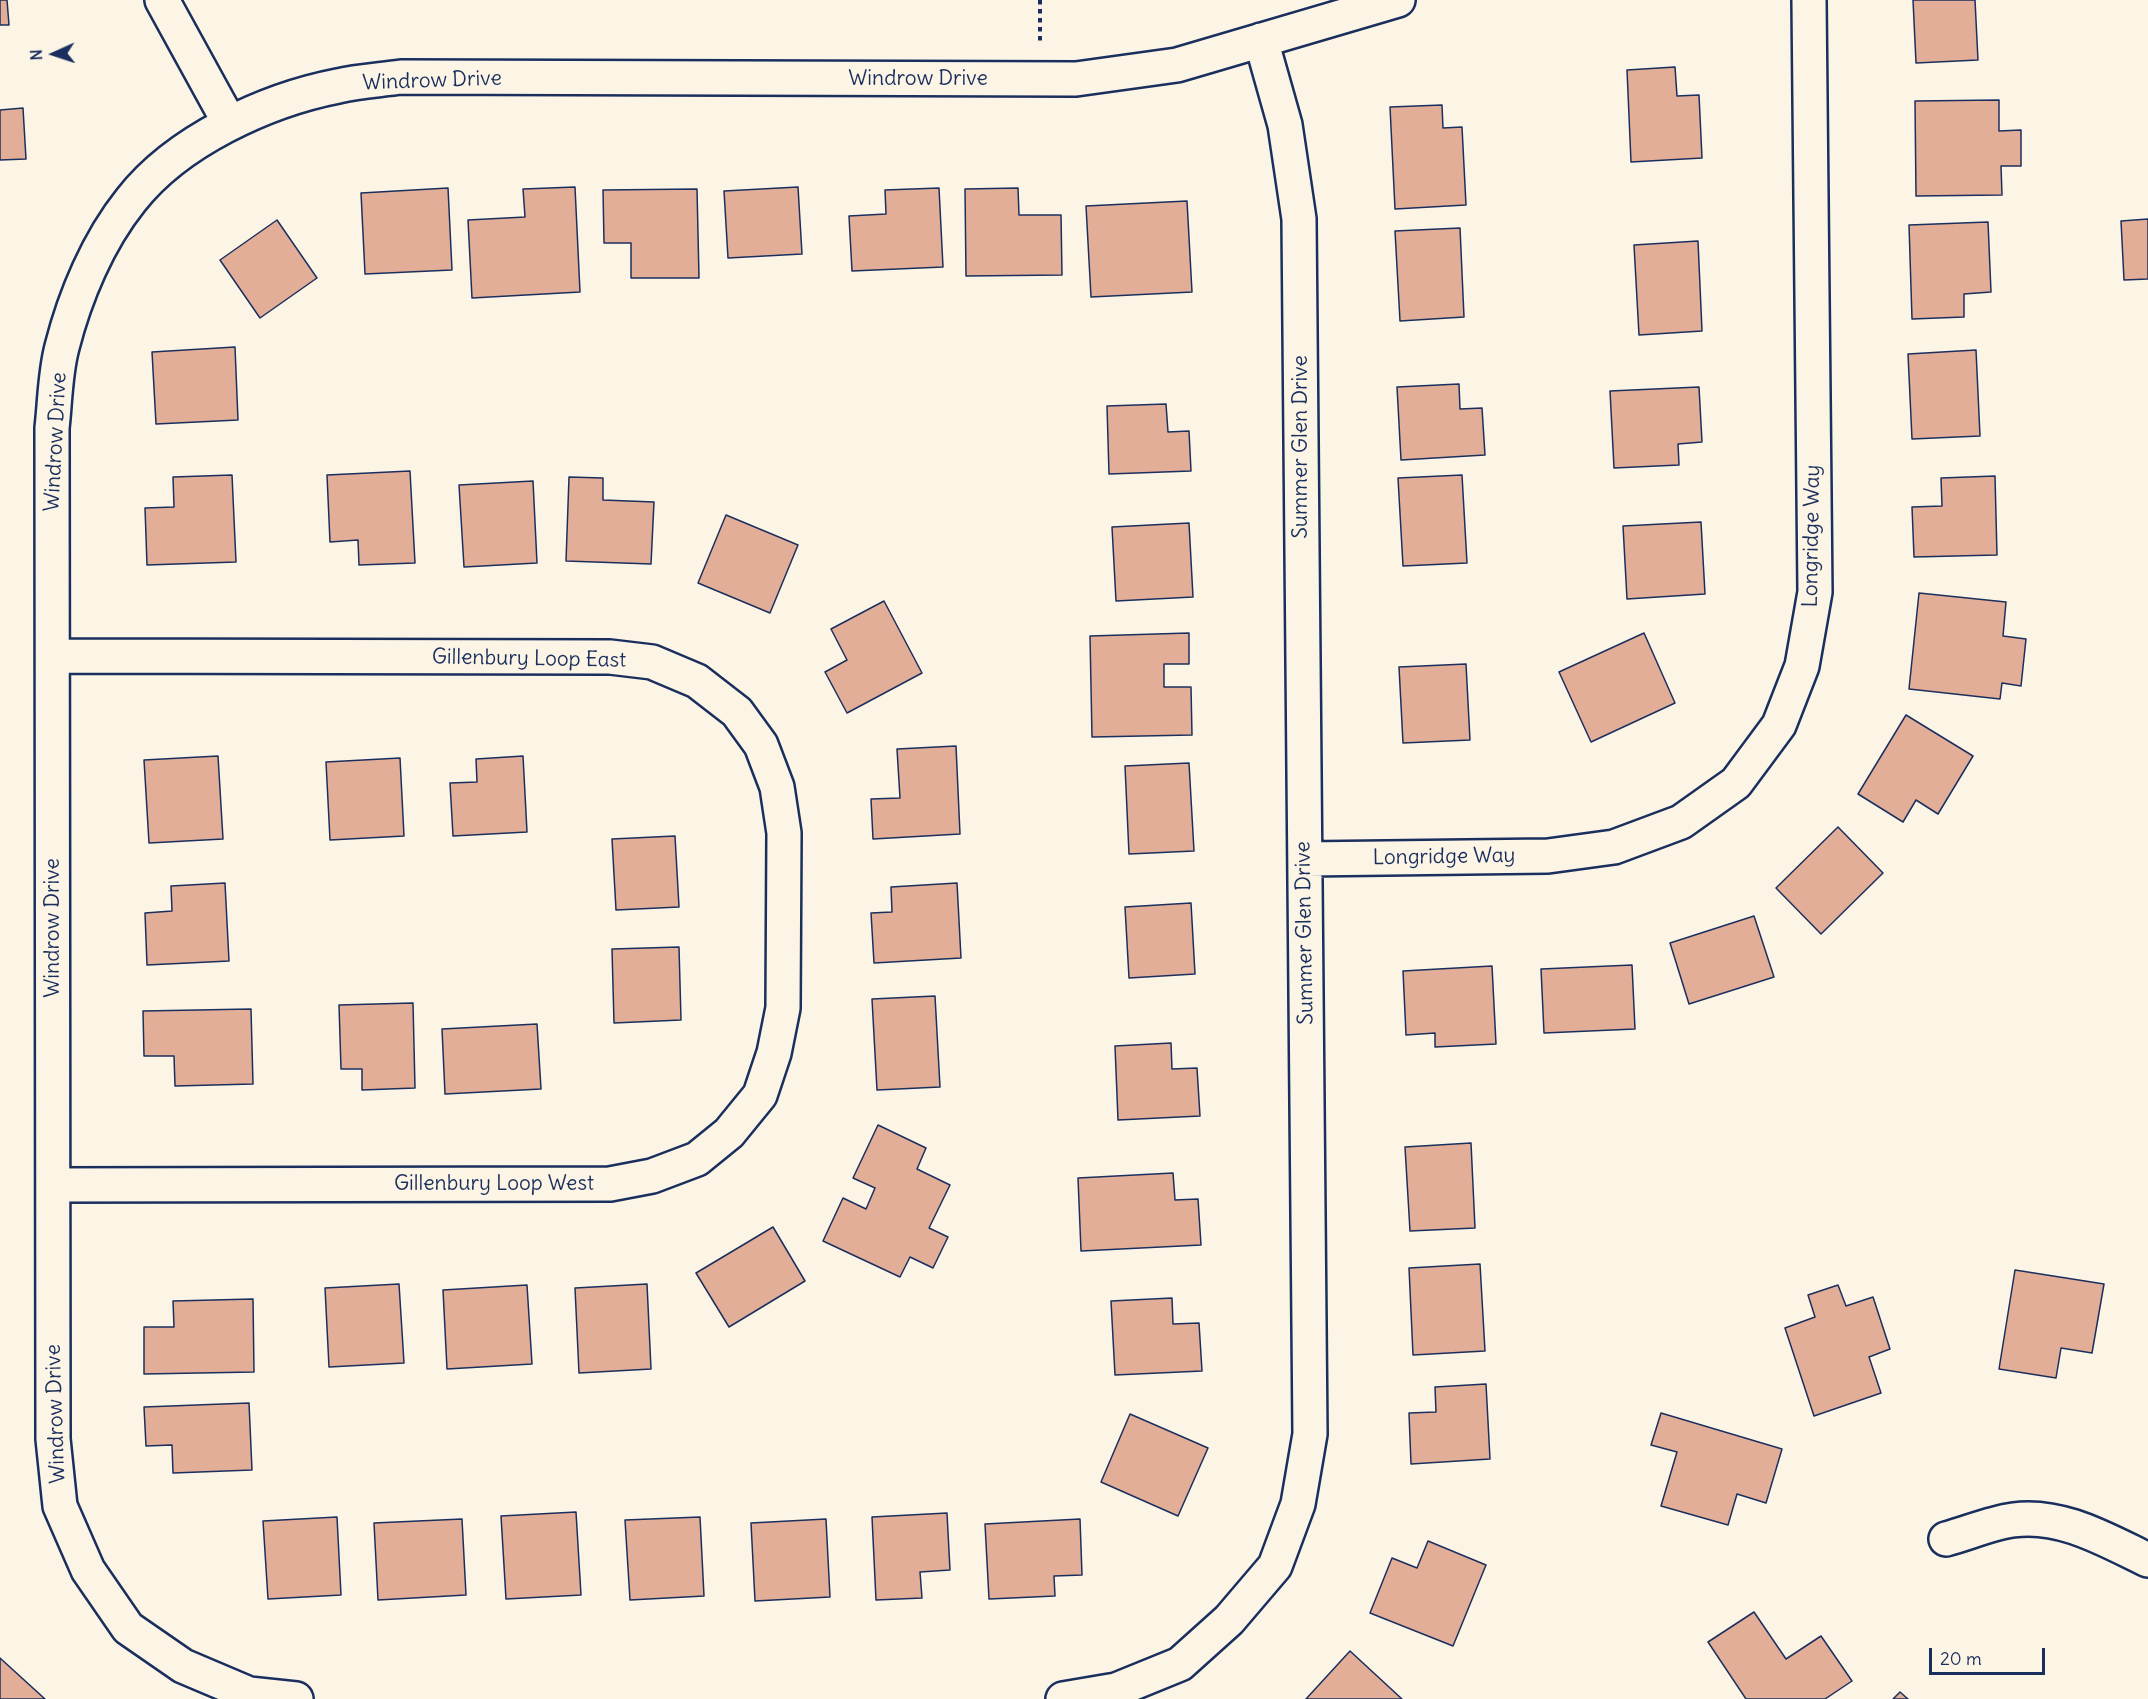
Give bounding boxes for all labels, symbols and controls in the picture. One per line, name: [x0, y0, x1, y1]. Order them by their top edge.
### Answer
north arrow: [24, 24, 84, 84]
text: N: [26, 49, 46, 61]
street label: Windrow Drive: [362, 66, 502, 96]
street label: Windrow Drive: [848, 66, 988, 92]
street label: Summer Glen Drive: [1288, 355, 1314, 539]
street label: Windrow Drive: [40, 372, 72, 512]
street label: Longridge Way: [1798, 464, 1826, 608]
street label: Gillenbury Loop East: [432, 645, 626, 673]
street label: Summer Glen Drive: [1291, 841, 1319, 1025]
street label: Longridge Way: [1372, 843, 1516, 871]
street label: Windrow Drive: [40, 858, 66, 998]
street label: Gillenbury Loop West: [394, 1171, 594, 1197]
street label: Windrow Drive: [41, 1344, 71, 1484]
scale bar: [1932, 1636, 2048, 1674]
text: 20 m: [1940, 1647, 1982, 1670]

